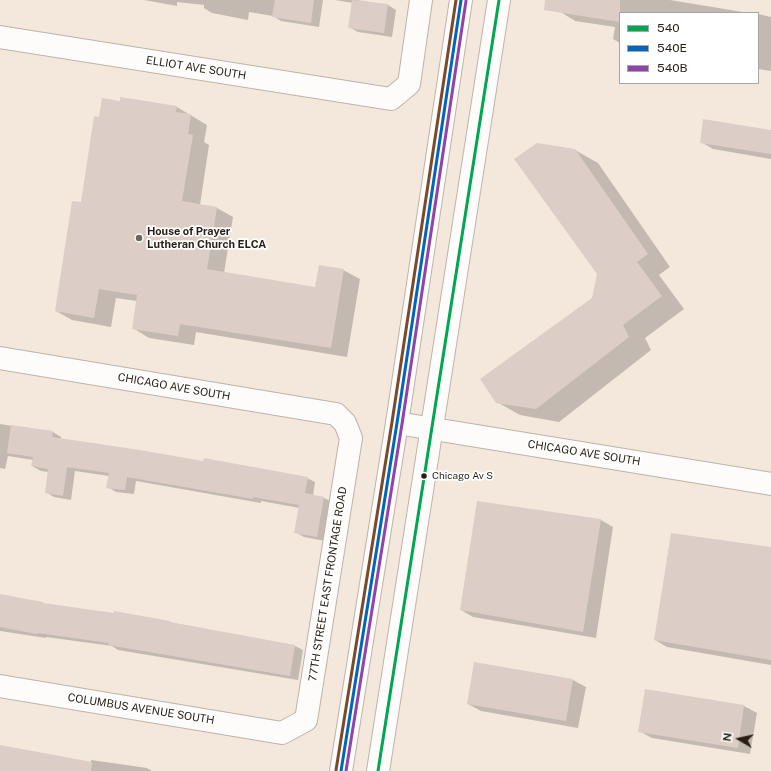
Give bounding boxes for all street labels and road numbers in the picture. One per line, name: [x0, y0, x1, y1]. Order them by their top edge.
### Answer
street label: ELLIOT AVE SOUTH: [145, 54, 247, 82]
street label: CHICAGO AVE SOUTH: [117, 371, 231, 403]
street label: CHICAGO AVE SOUTH: [527, 438, 641, 468]
street label: 77TH STREET EAST FRONTAGE ROAD: [306, 486, 350, 682]
street label: COLUMBUS AVENUE SOUTH: [67, 691, 215, 727]

